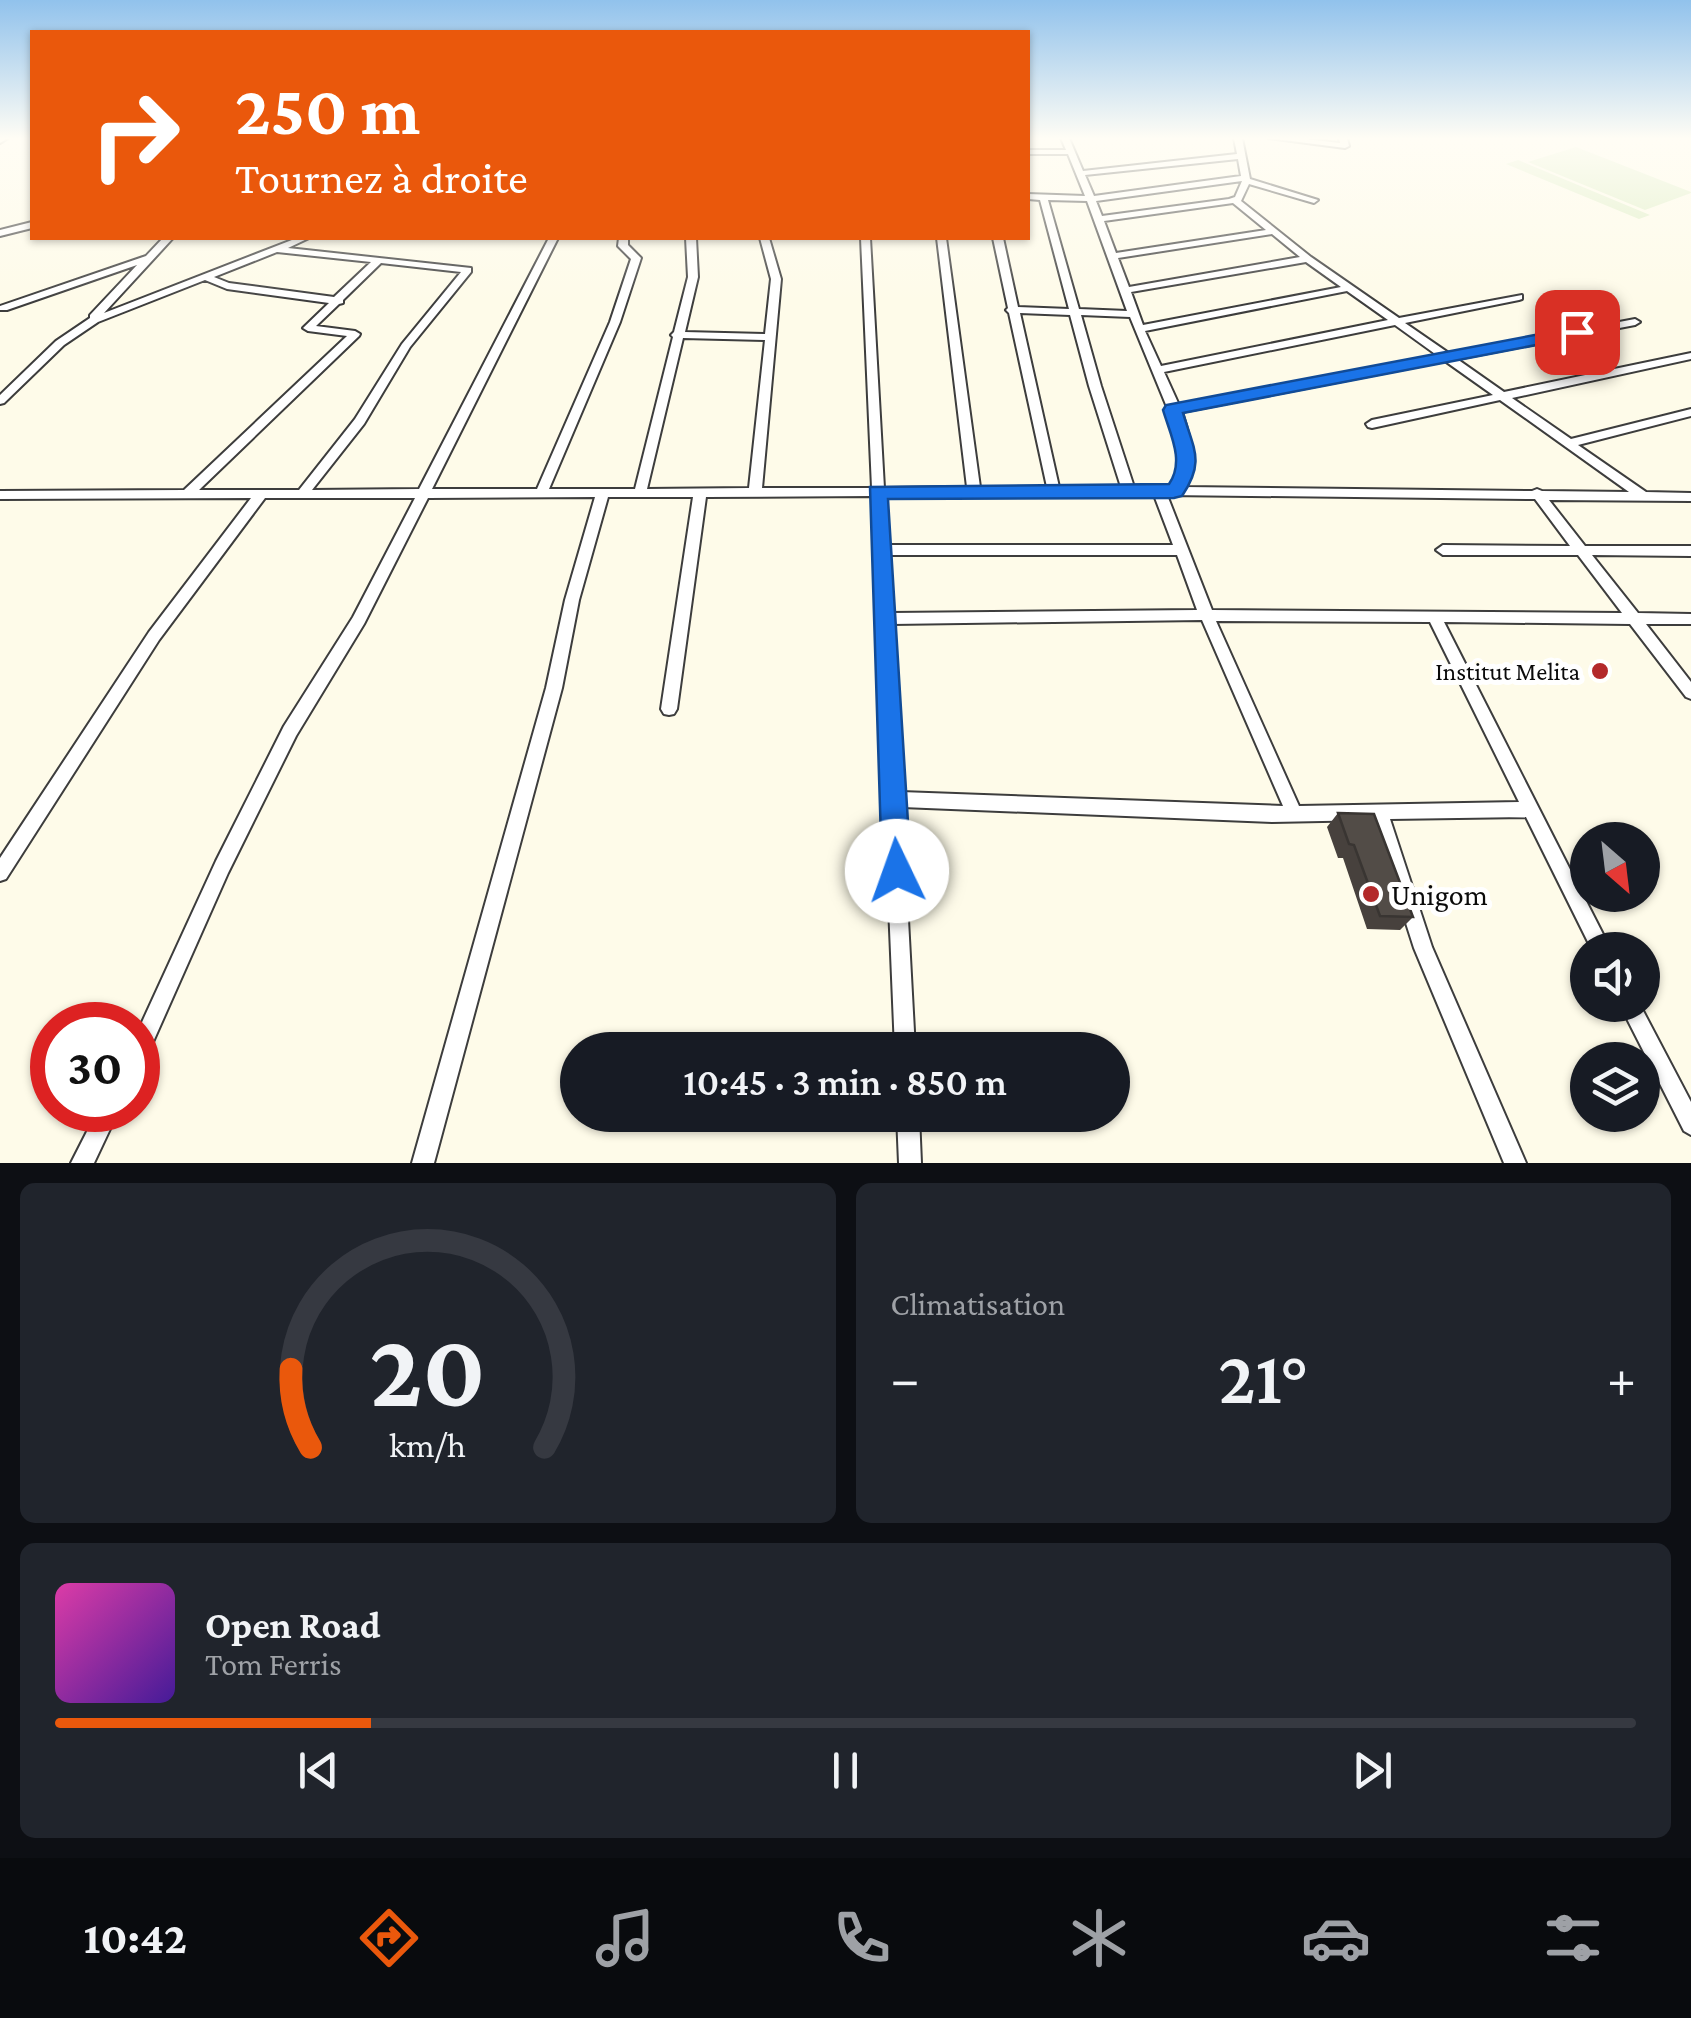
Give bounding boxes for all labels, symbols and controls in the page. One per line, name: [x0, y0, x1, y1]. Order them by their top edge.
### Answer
icon: right: [70, 70, 200, 200]
text: 250 m: [235, 71, 420, 149]
text: Tournez à droite: [235, 153, 528, 203]
pin: [1535, 290, 1620, 375]
icon: arrive: [1550, 305, 1605, 360]
place label: Institut Melita: [1435, 658, 1580, 685]
marker: Institut Melita: [1589, 660, 1611, 682]
position arrow: [845, 819, 949, 923]
north arrow: [1570, 822, 1660, 912]
map controls: [1570, 822, 1660, 1132]
place label: Unigom: [1391, 878, 1488, 912]
marker: Unigom: [1360, 883, 1382, 905]
button: sound: [1570, 932, 1660, 1022]
speed limit sign: 30: [30, 1002, 160, 1132]
button: layers: [1570, 1042, 1660, 1132]
text: 10:45 · 3 min · 850 m: [683, 1061, 1007, 1103]
text: Climatisation: [891, 1286, 1065, 1322]
text: 20: [370, 1312, 486, 1427]
text: 21°: [1218, 1336, 1308, 1419]
text: −: [891, 1348, 920, 1409]
text: +: [1607, 1348, 1636, 1409]
text: km/h: [389, 1425, 466, 1465]
text: Open Road: [205, 1604, 381, 1646]
text: Tom Ferris: [205, 1646, 342, 1682]
icon: previous: [291, 1743, 346, 1798]
icon: pause: [818, 1743, 873, 1798]
icon: next: [1345, 1743, 1400, 1798]
icon: directions: [354, 1903, 424, 1973]
icon: music: [590, 1903, 660, 1973]
icon: phone: [827, 1903, 897, 1973]
icon: climate: [1064, 1903, 1134, 1973]
icon: car: [1301, 1903, 1371, 1973]
icon: filters: [1538, 1903, 1608, 1973]
text: 10:42: [83, 1913, 187, 1963]

